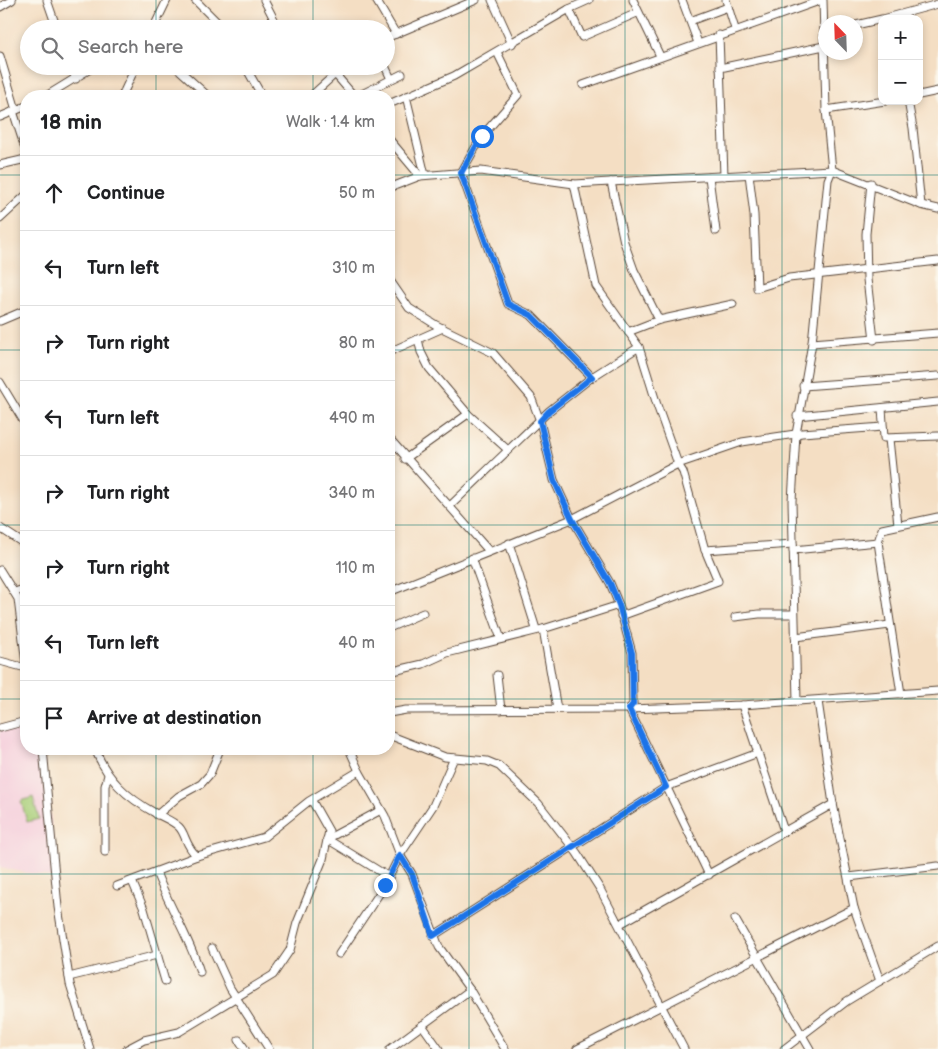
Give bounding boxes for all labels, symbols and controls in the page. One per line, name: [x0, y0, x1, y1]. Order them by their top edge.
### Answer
north arrow: [818, 15, 863, 60]
map controls: [878, 15, 923, 105]
button: +: [878, 15, 923, 60]
search box: [20, 20, 395, 75]
icon: search: [38, 34, 66, 62]
text: Search here: [78, 36, 183, 59]
button: −: [878, 60, 923, 105]
text: 18 min: [40, 110, 102, 135]
text: Walk · 1.4 km: [286, 113, 375, 132]
route start: [471, 125, 494, 148]
icon: ahead: [40, 179, 68, 207]
text: Continue: [87, 182, 165, 205]
text: 50 m: [339, 184, 375, 203]
icon: left: [40, 254, 68, 282]
text: Turn left: [87, 257, 159, 280]
text: 310 m: [332, 259, 375, 278]
icon: right: [40, 329, 68, 357]
text: Turn right: [87, 332, 170, 355]
text: 80 m: [339, 334, 375, 353]
icon: left: [40, 404, 68, 432]
text: Turn left: [87, 407, 159, 430]
text: 490 m: [329, 409, 375, 428]
icon: right: [40, 479, 68, 507]
text: Turn right: [87, 482, 170, 505]
text: 340 m: [328, 484, 375, 503]
icon: right: [40, 554, 68, 582]
text: Turn right: [87, 557, 170, 580]
text: 110 m: [336, 559, 375, 578]
icon: left: [40, 629, 68, 657]
text: Turn left: [87, 632, 159, 655]
text: 40 m: [338, 634, 375, 653]
icon: arrive: [40, 704, 68, 732]
text: Arrive at destination: [87, 707, 262, 730]
route end: [374, 874, 397, 897]

